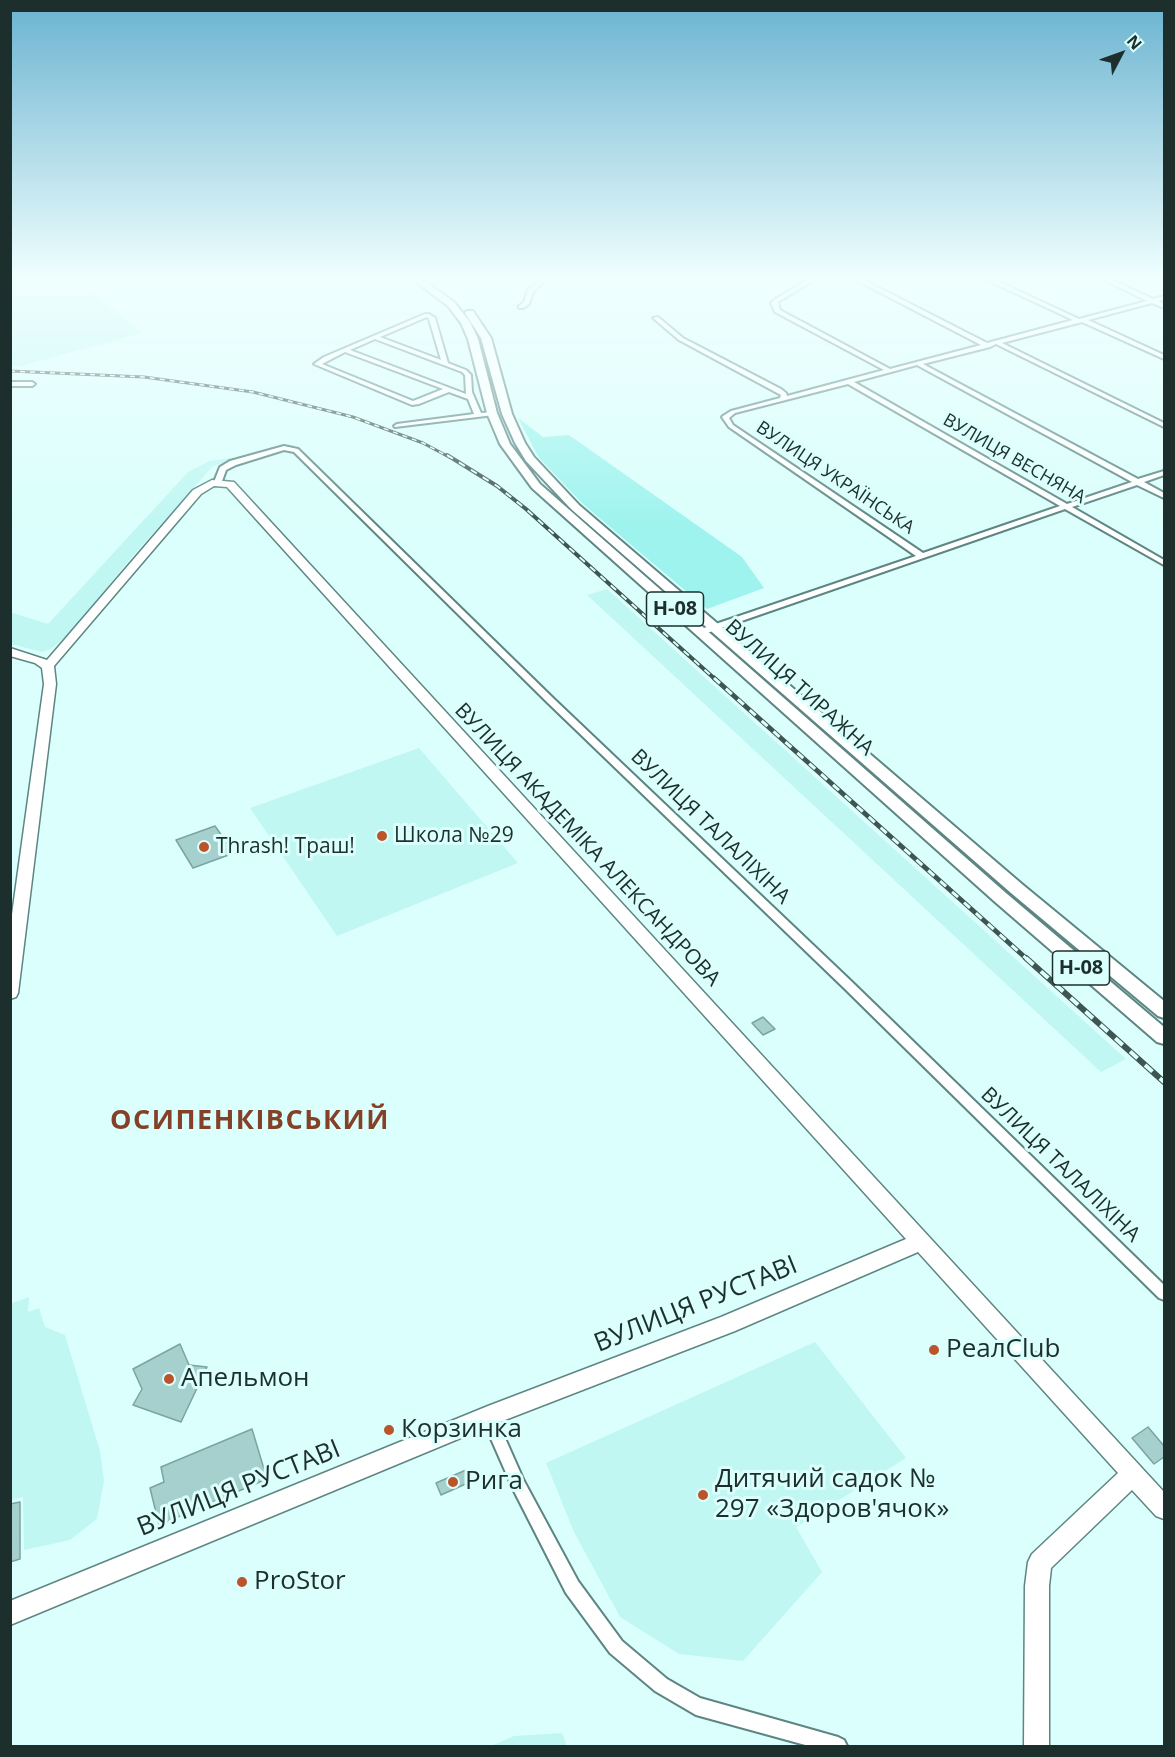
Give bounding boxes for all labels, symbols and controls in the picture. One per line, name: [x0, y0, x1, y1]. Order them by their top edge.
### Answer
north arrow: [1091, 24, 1151, 84]
text: N: [1122, 30, 1147, 54]
street label: ВУЛИЦЯ ВЕСНЯНА: [939, 409, 1089, 509]
street label: ВУЛИЦЯ УКРАЇНСЬКА: [752, 417, 918, 539]
road number: Н-08: [646, 592, 704, 626]
street label: ВУЛИЦЯ ТИРАЖНА: [719, 615, 879, 761]
street label: ВУЛИЦЯ АКАДЕМІКА АЛЕКСАНДРОВА: [449, 698, 725, 992]
street label: ВУЛИЦЯ ТАЛАЛІХІНА: [625, 744, 795, 910]
place label: Школа №29: [394, 823, 514, 849]
marker: Школа №29: [375, 829, 389, 843]
place label: Thrash! Траш!: [216, 834, 355, 860]
marker: Thrash! Траш!: [197, 840, 211, 854]
road number: Н-08: [1052, 951, 1110, 985]
street label: ВУЛИЦЯ ТАЛАЛІХІНА: [975, 1082, 1145, 1248]
district label: ОСИПЕНКІВСЬКИЙ: [110, 1105, 390, 1137]
street label: ВУЛИЦЯ РУСТАВІ: [590, 1250, 802, 1360]
place label: РеалClub: [946, 1334, 1060, 1366]
marker: РеалClub: [927, 1343, 941, 1357]
place label: Апельмон: [181, 1363, 310, 1395]
marker: Апельмон: [162, 1372, 176, 1386]
place label: Корзинка: [401, 1414, 522, 1446]
marker: Корзинка: [382, 1423, 396, 1437]
street label: ВУЛИЦЯ РУСТАВІ: [133, 1434, 345, 1544]
place label: Дитячий садок № 297 «Здоров'ячок»: [715, 1464, 949, 1526]
place label: Рига: [465, 1466, 523, 1498]
marker: Рига: [446, 1475, 460, 1489]
marker: Дитячий садок № 297 «Здоров'ячок»: [696, 1488, 710, 1502]
place label: ProStor: [254, 1566, 346, 1598]
marker: ProStor: [235, 1575, 249, 1589]

